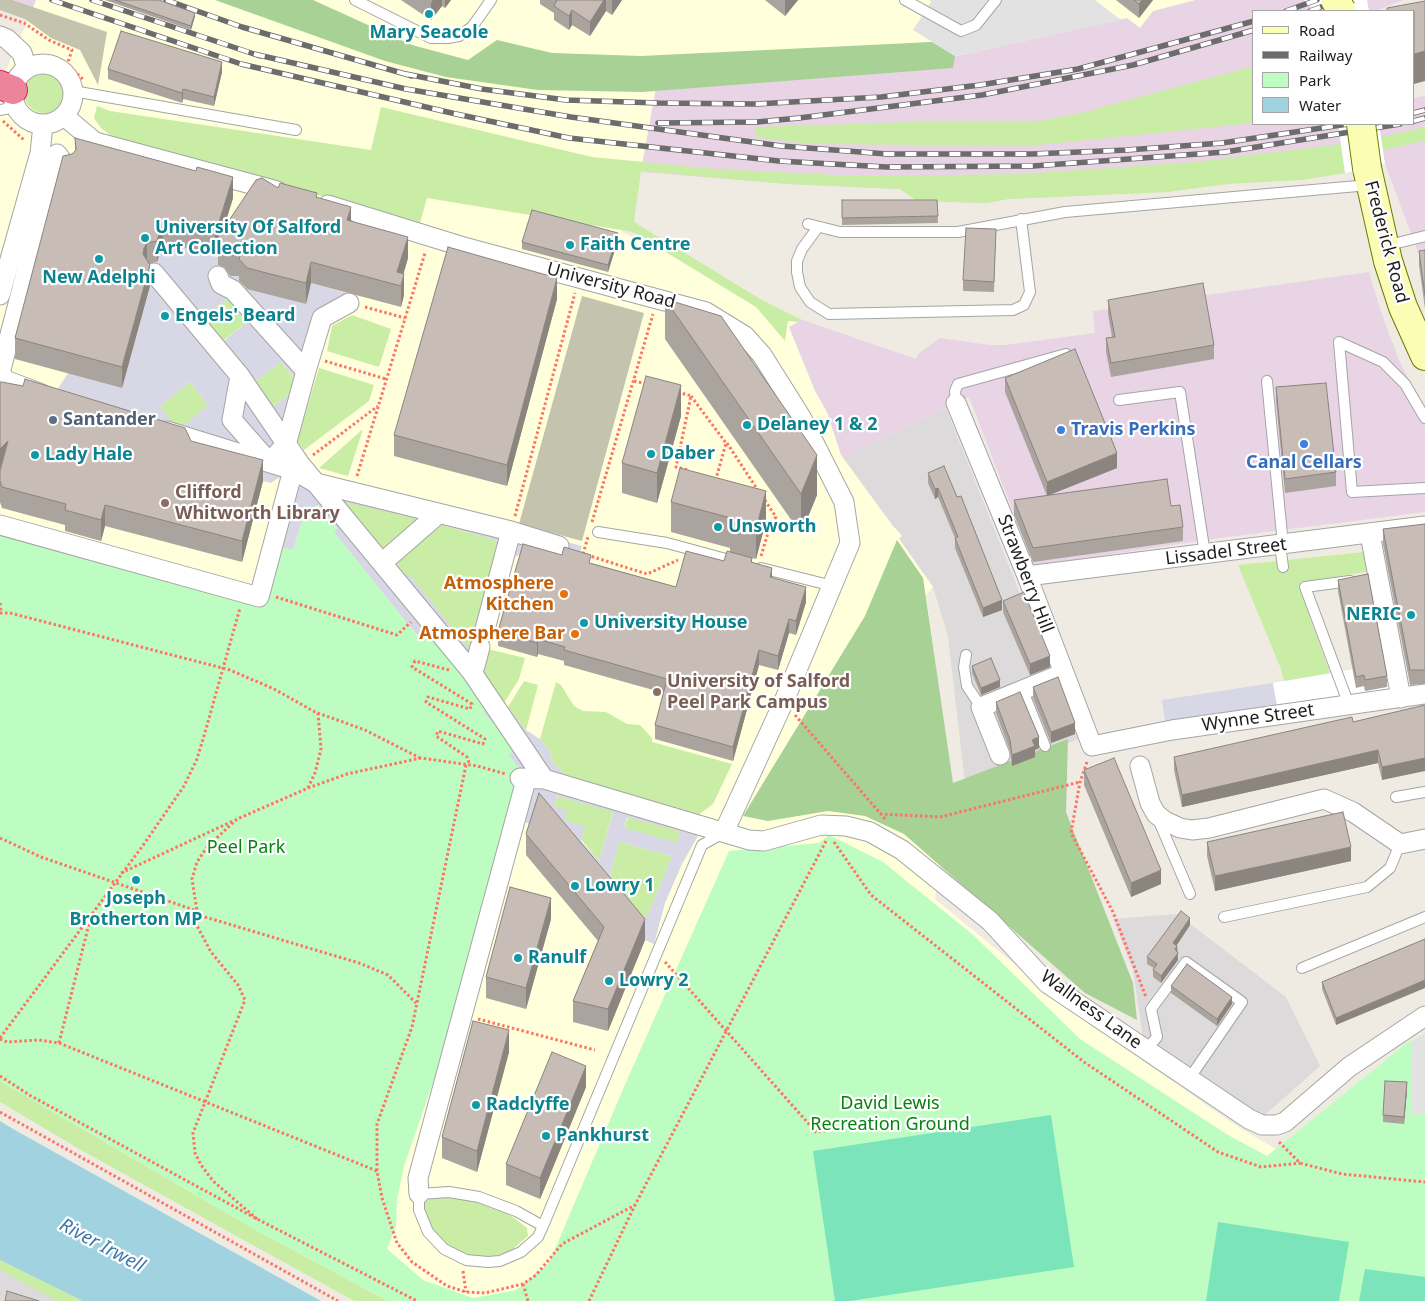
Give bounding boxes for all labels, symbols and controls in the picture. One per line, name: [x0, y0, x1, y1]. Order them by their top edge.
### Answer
marker: Mary Seacole: [423, 8, 435, 20]
legend: [1252, 10, 1415, 125]
text: Road: [1299, 20, 1335, 40]
place label: Mary Seacole: [370, 22, 488, 44]
text: Railway: [1299, 45, 1352, 65]
text: Park: [1299, 70, 1331, 90]
text: Water: [1299, 95, 1341, 115]
street label: Frederick Road: [1359, 178, 1413, 306]
place label: University Of Salford Art Collection: [155, 217, 341, 260]
marker: University Of Salford Art Collection: [139, 232, 151, 244]
place label: Faith Centre: [580, 234, 690, 256]
marker: Faith Centre: [564, 239, 576, 251]
marker: New Adelphi: [93, 253, 105, 265]
street label: University Road: [544, 258, 678, 314]
place label: New Adelphi: [42, 267, 156, 289]
place label: Engels' Beard: [175, 305, 295, 327]
marker: Engels' Beard: [159, 310, 171, 322]
place label: Santander: [63, 409, 156, 431]
marker: Santander: [47, 414, 59, 426]
place label: Delaney 1 & 2: [757, 414, 878, 436]
marker: Delaney 1 & 2: [741, 419, 753, 431]
place label: Travis Perkins: [1071, 419, 1196, 441]
marker: Travis Perkins: [1055, 424, 1067, 436]
marker: Canal Cellars: [1298, 438, 1310, 450]
place label: Daber: [661, 443, 715, 465]
place label: Lady Hale: [45, 444, 133, 466]
marker: Daber: [645, 448, 657, 460]
marker: Lady Hale: [29, 449, 41, 461]
place label: Canal Cellars: [1246, 452, 1362, 474]
place label: Clifford Whitworth Library: [175, 482, 340, 524]
marker: Clifford Whitworth Library: [159, 497, 171, 509]
street label: Strawberry Hill: [993, 512, 1057, 636]
place label: Unsworth: [728, 516, 817, 538]
marker: Unsworth: [712, 521, 724, 533]
street label: Lissadel Street: [1164, 534, 1288, 570]
place label: Atmosphere Kitchen: [444, 573, 554, 616]
marker: Atmosphere Kitchen: [558, 588, 570, 600]
place label: NERIC: [1346, 604, 1401, 626]
marker: NERIC: [1405, 609, 1417, 621]
place label: University House: [594, 612, 747, 634]
marker: University House: [578, 617, 590, 629]
place label: Atmosphere Bar: [419, 623, 565, 645]
marker: Atmosphere Bar: [569, 628, 581, 640]
place label: University of Salford Peel Park Campus: [667, 671, 850, 714]
marker: University of Salford Peel Park Campus: [651, 686, 663, 698]
street label: Wynne Street: [1200, 699, 1316, 737]
park label: Peel Park: [207, 837, 285, 859]
marker: Joseph Brotherton MP: [130, 874, 142, 886]
place label: Lowry 1: [585, 875, 655, 897]
marker: Lowry 1: [569, 880, 581, 892]
place label: Joseph Brotherton MP: [70, 888, 202, 931]
place label: Ranulf: [528, 947, 586, 969]
marker: Ranulf: [512, 952, 524, 964]
street label: Wallness Lane: [1036, 966, 1146, 1054]
place label: Lowry 2: [619, 970, 689, 992]
marker: Lowry 2: [603, 975, 615, 987]
park label: David Lewis Recreation Ground: [810, 1093, 970, 1136]
place label: Radclyffe: [486, 1094, 570, 1116]
marker: Radclyffe: [470, 1099, 482, 1111]
place label: Pankhurst: [556, 1125, 649, 1147]
marker: Pankhurst: [540, 1130, 552, 1142]
water label: River Irwell: [55, 1214, 149, 1278]

